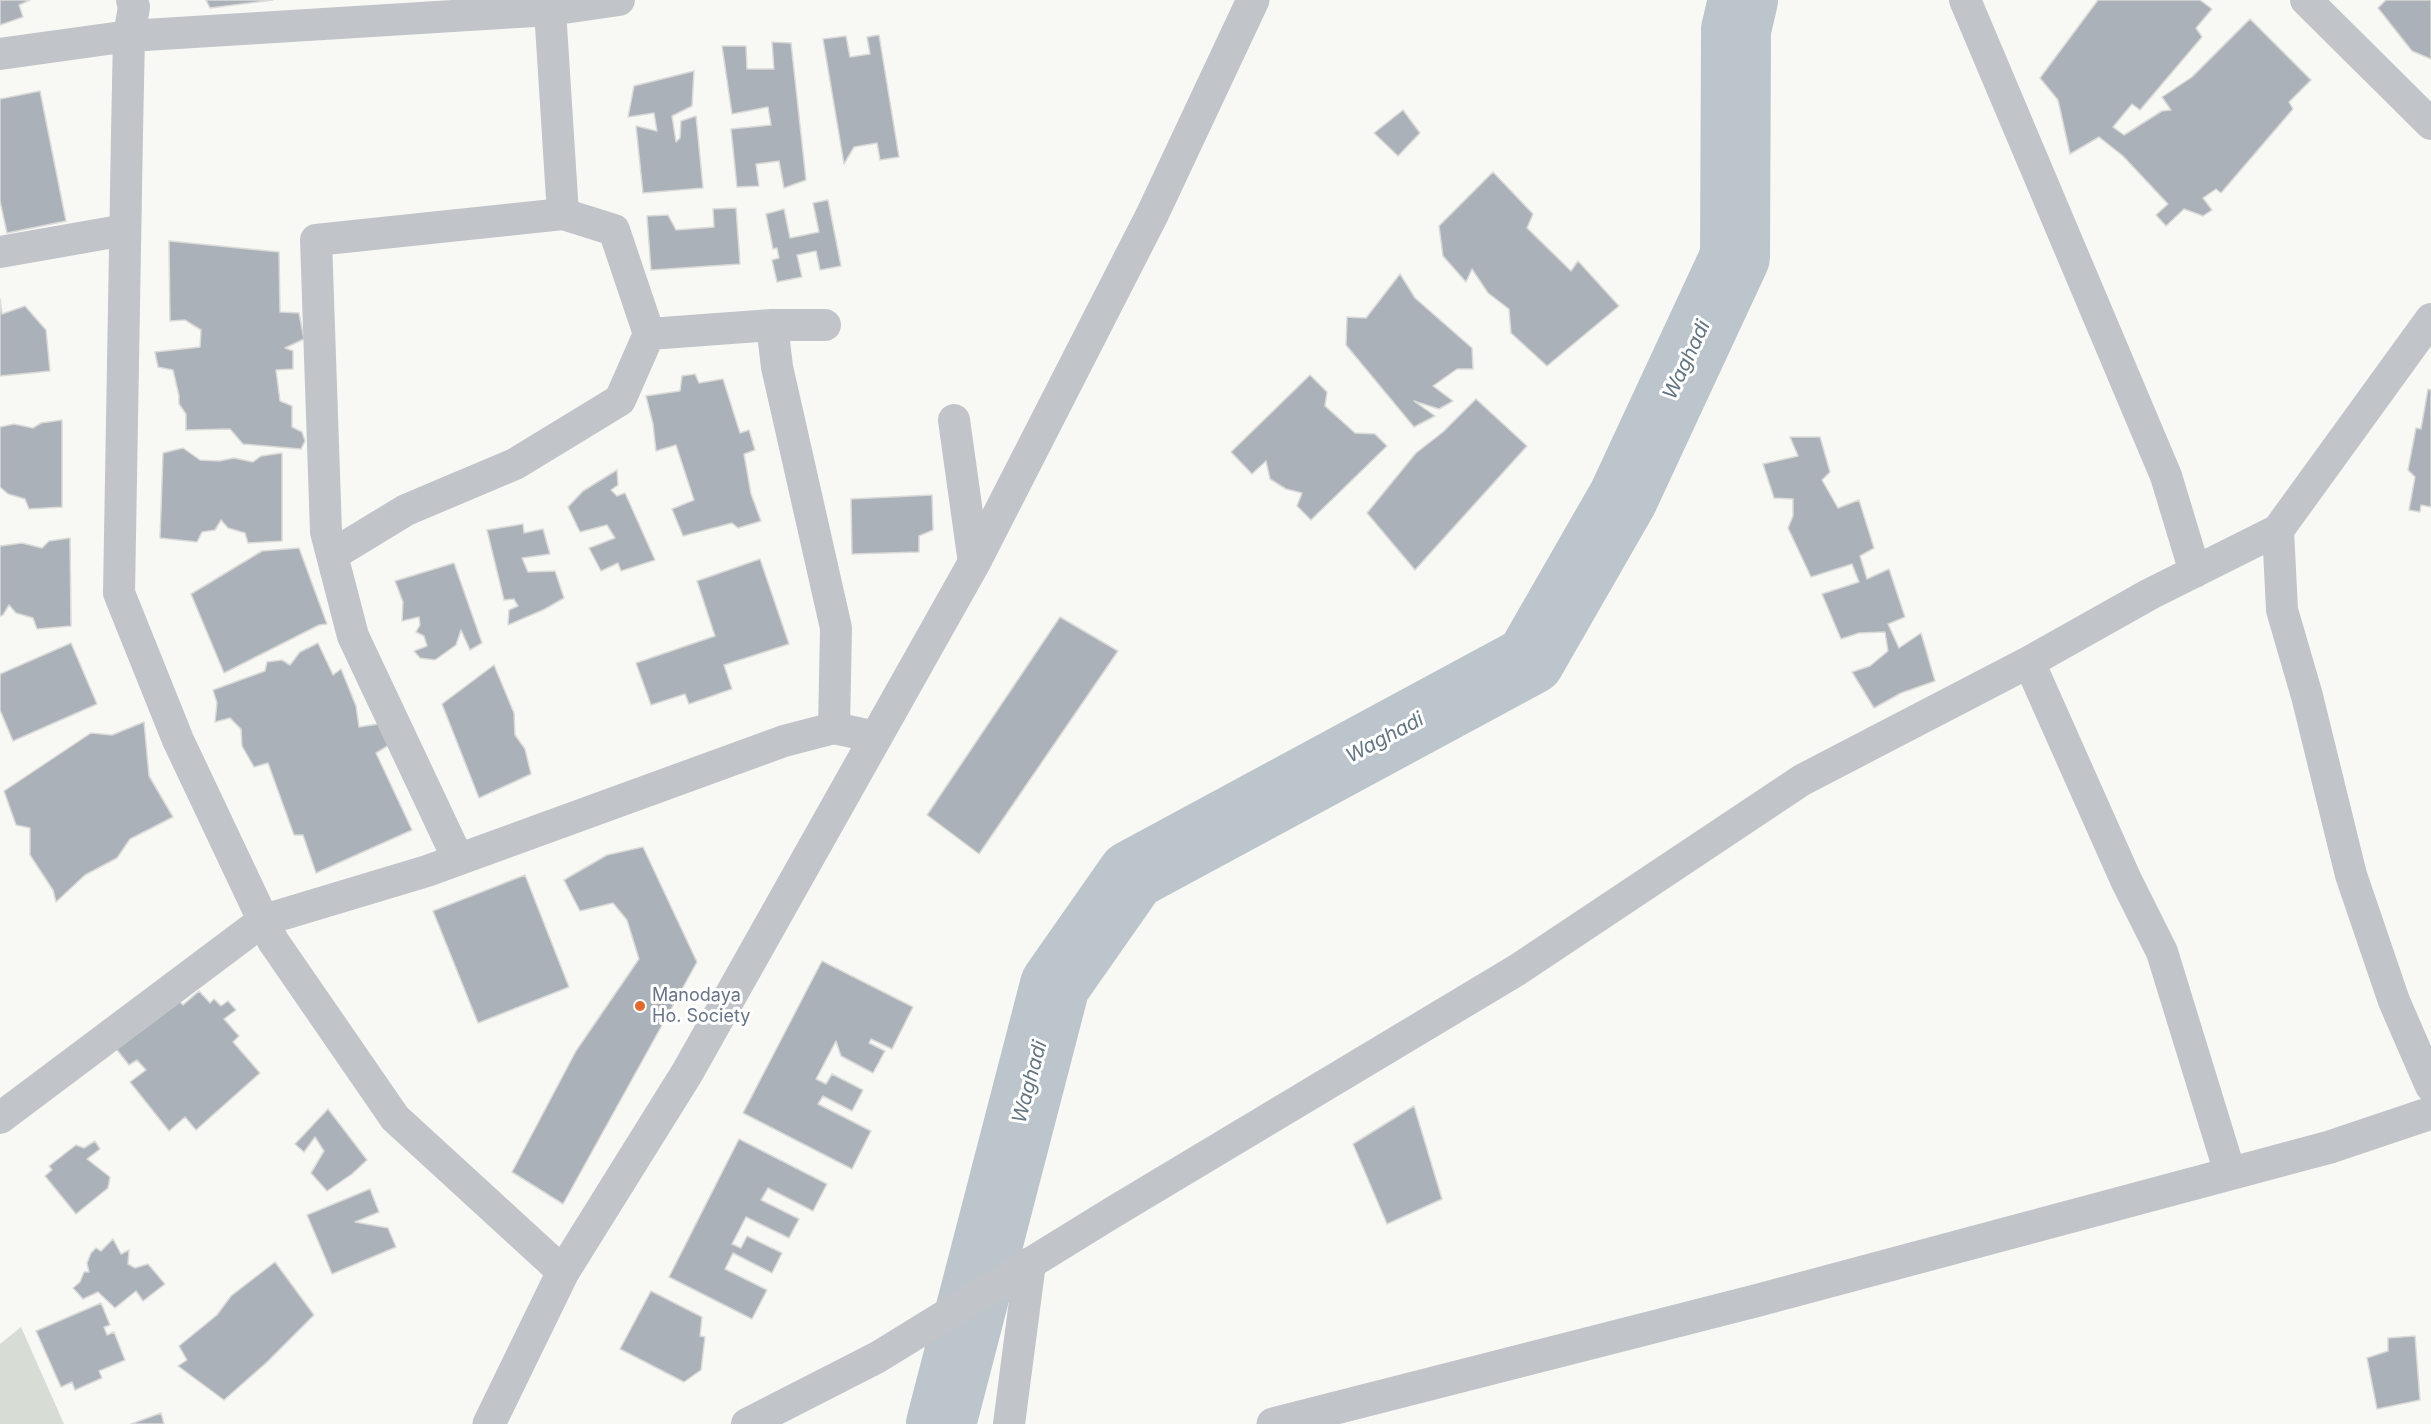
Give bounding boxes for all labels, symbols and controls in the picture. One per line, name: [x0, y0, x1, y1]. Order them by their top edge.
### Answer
water label: Waghadi: [1658, 317, 1716, 403]
water label: Waghadi: [1342, 708, 1428, 768]
place label: Manodaya Ho. Society: [652, 985, 750, 1028]
marker: Manodaya Ho. Society: [633, 999, 647, 1013]
water label: Waghadi: [1007, 1038, 1053, 1126]

